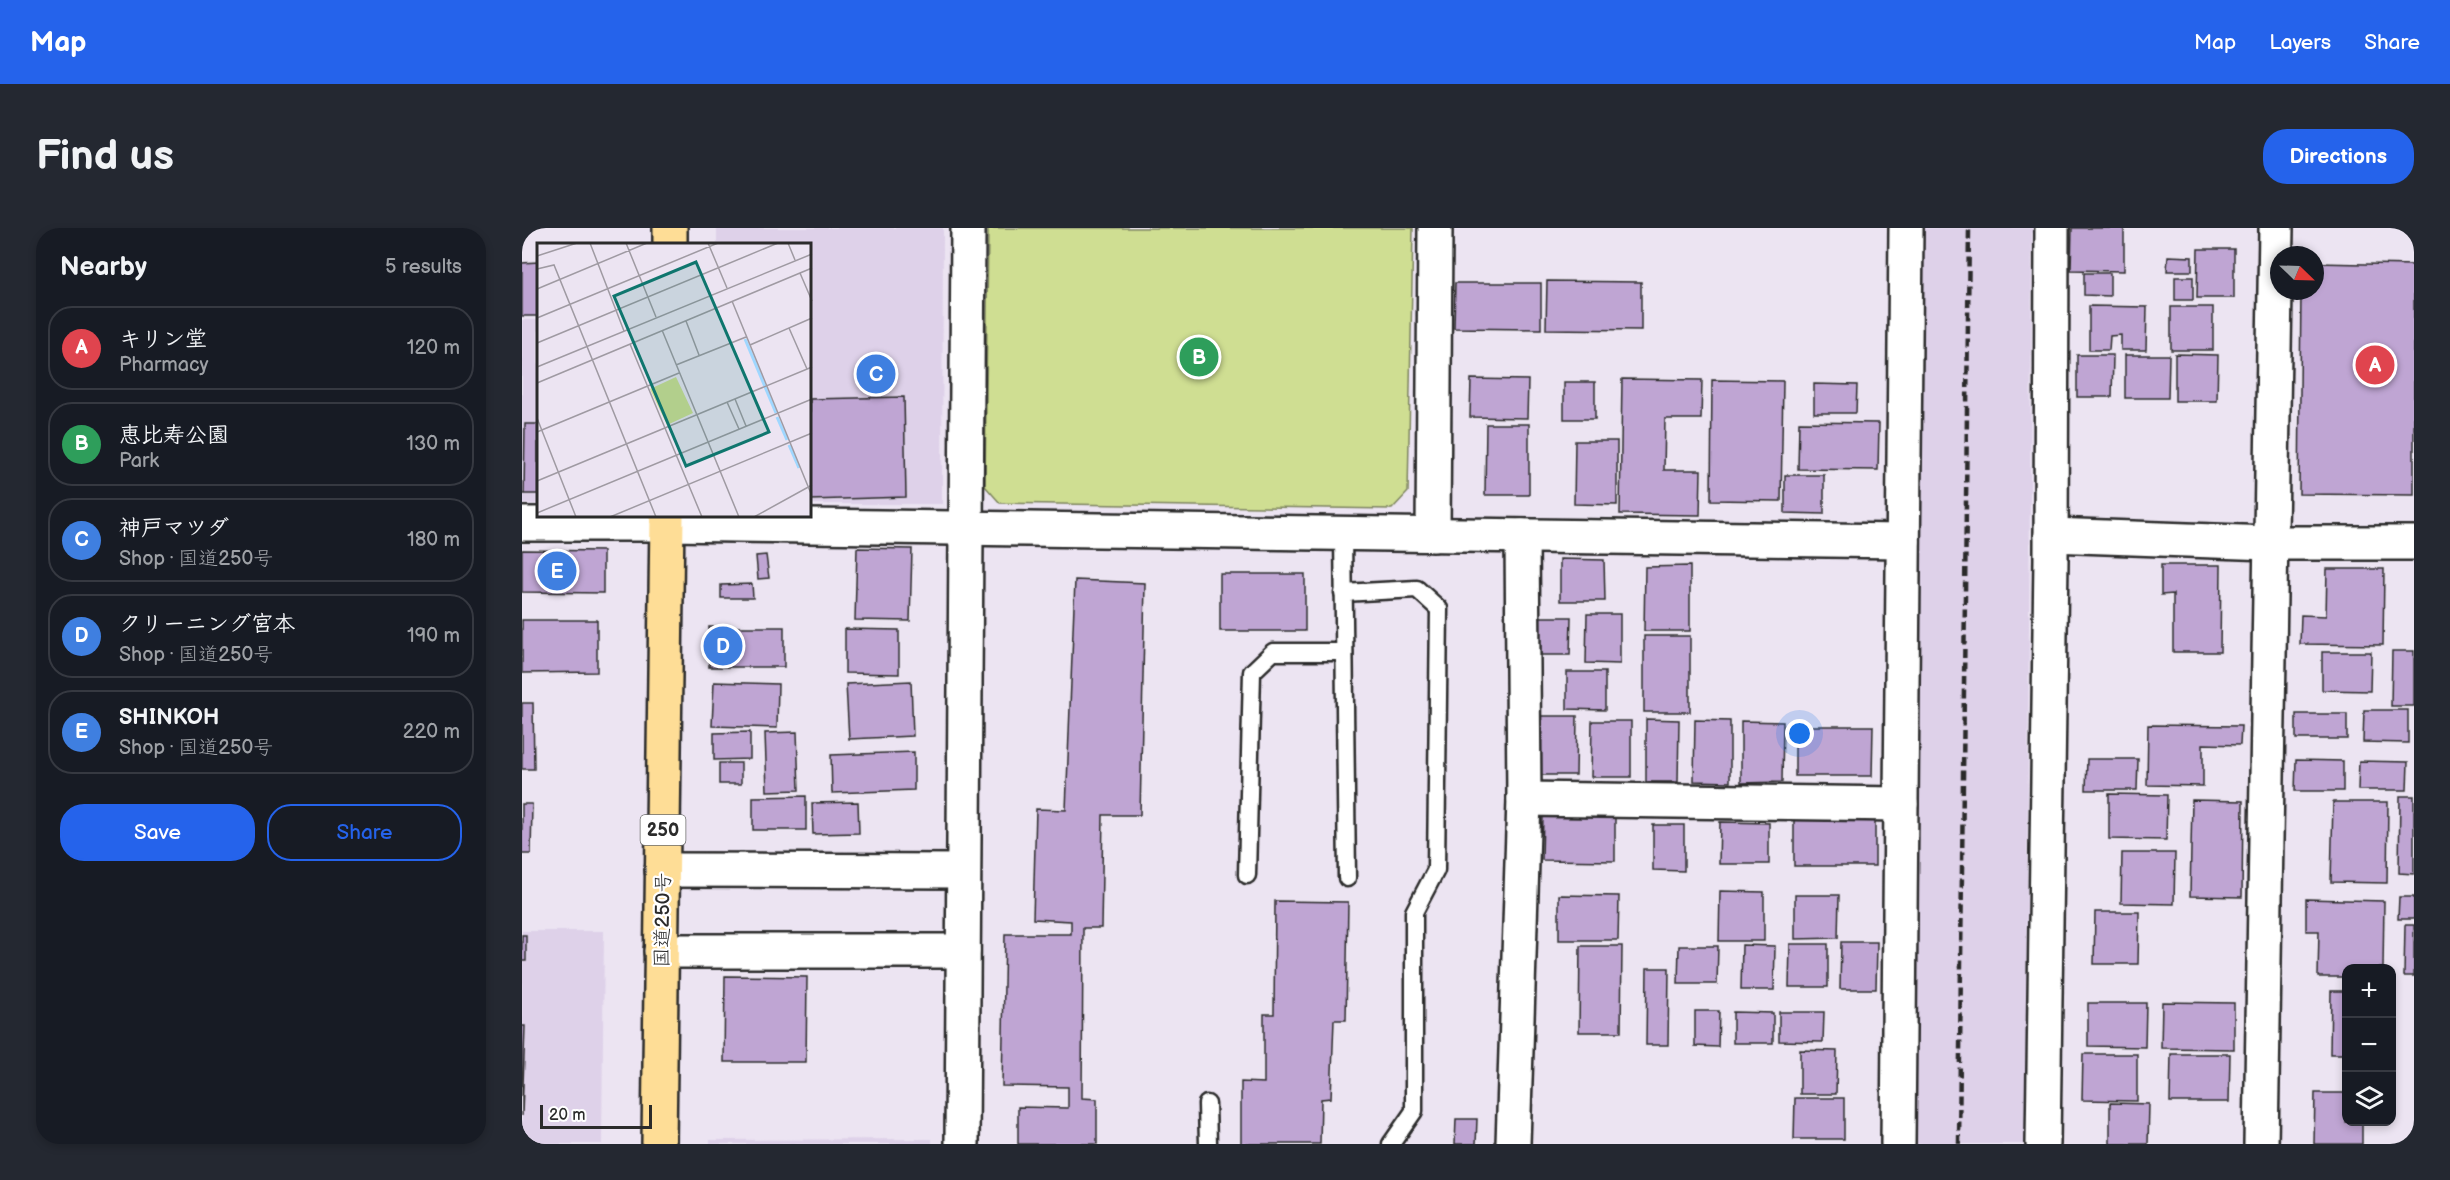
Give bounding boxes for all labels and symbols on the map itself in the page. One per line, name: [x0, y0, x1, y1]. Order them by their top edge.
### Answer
inset map: [537, 243, 812, 518]
north arrow: [2270, 246, 2324, 300]
pin: B: [1180, 334, 1218, 380]
pin: A: [2356, 342, 2394, 388]
pin: C: [856, 352, 896, 396]
pin: E: [537, 548, 576, 594]
pin: D: [704, 624, 742, 668]
your location: [1785, 719, 1814, 748]
road number: 250: [640, 815, 686, 845]
street label: 国道250号: [650, 872, 676, 968]
scale bar: [540, 1102, 652, 1130]

